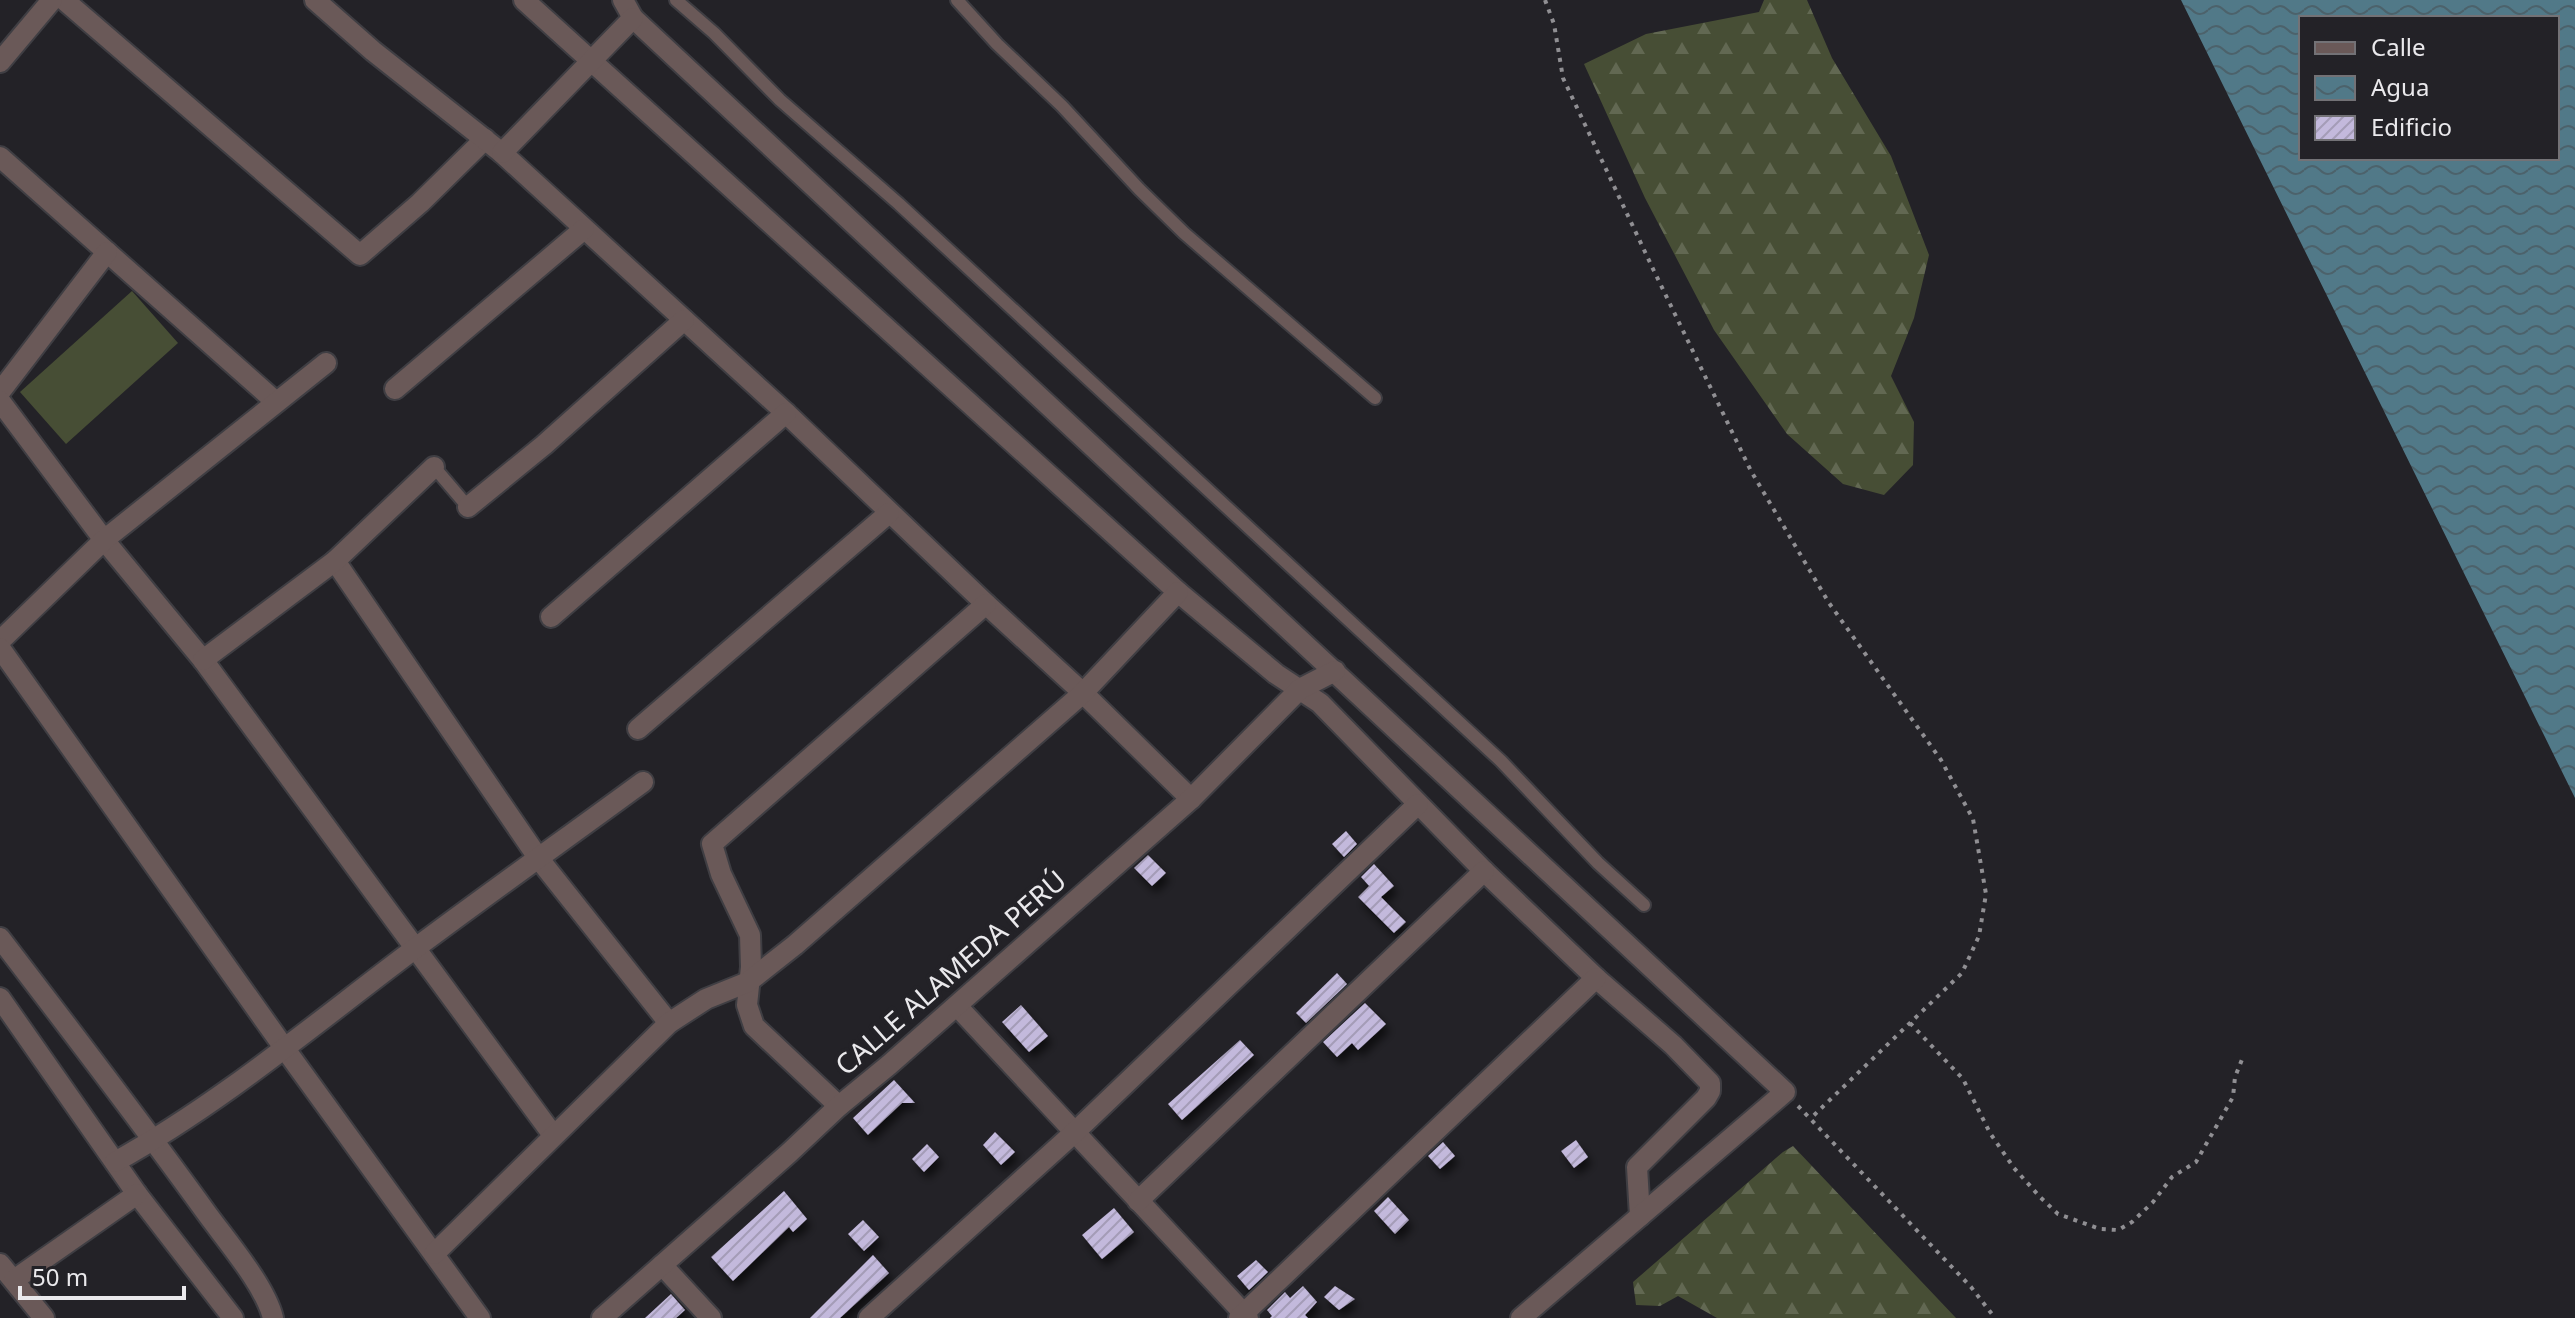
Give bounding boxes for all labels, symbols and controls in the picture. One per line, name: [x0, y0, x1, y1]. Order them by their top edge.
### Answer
legend: [2299, 16, 2559, 160]
text: Calle: [2371, 30, 2426, 63]
text: Agua: [2371, 70, 2429, 103]
text: Edificio: [2371, 110, 2452, 143]
street label: CALLE ALAMEDA PERÚ: [826, 861, 1074, 1083]
scale bar: [20, 1250, 184, 1300]
text: 50 m: [32, 1260, 88, 1293]

